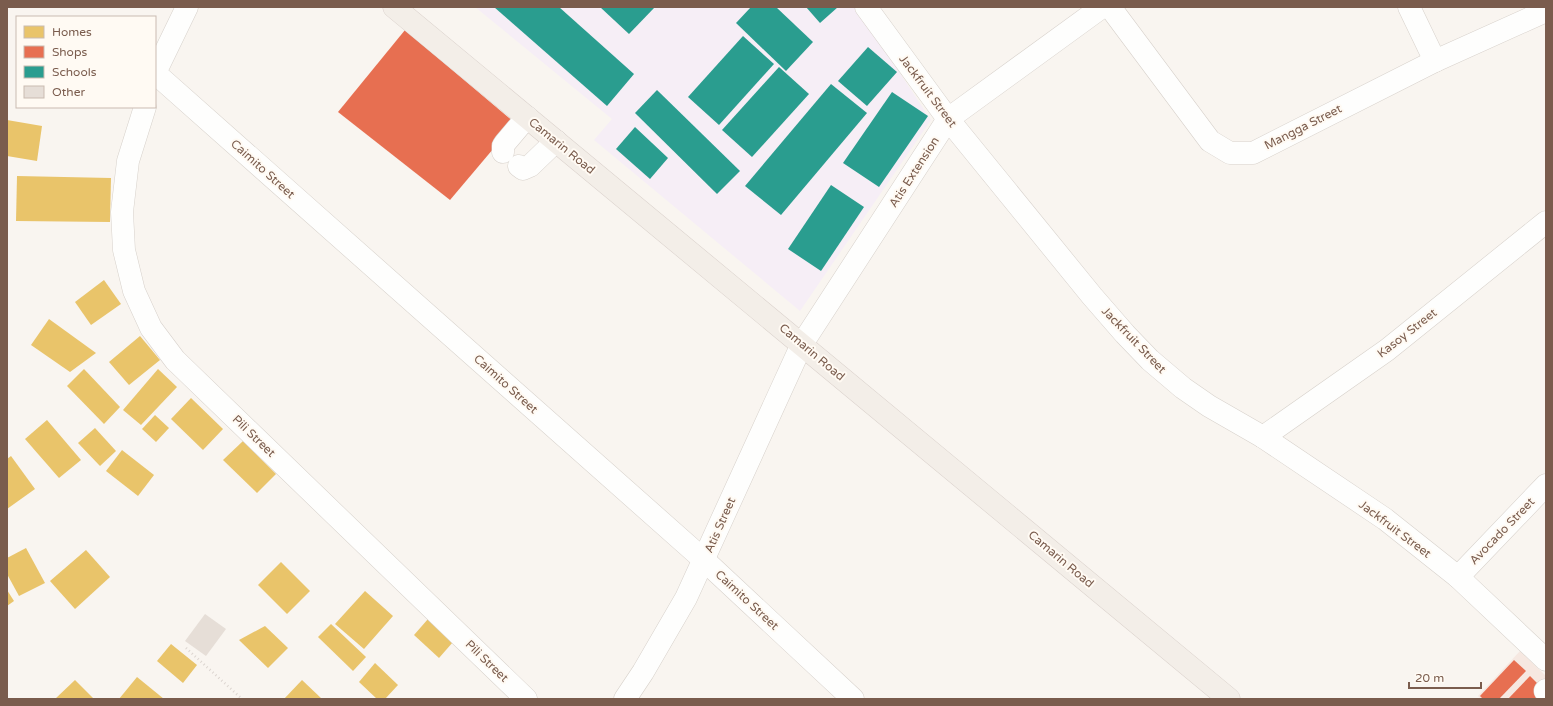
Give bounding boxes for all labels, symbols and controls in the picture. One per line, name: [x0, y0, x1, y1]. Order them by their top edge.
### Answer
legend: [16, 16, 156, 108]
text: Homes: [52, 25, 92, 39]
text: Shops: [52, 45, 87, 59]
street label: Jackfruit Street: [896, 52, 960, 130]
text: Schools: [52, 65, 97, 79]
text: Other: [52, 85, 85, 99]
street label: Mangga Street: [1262, 101, 1344, 153]
street label: Camarin Road: [526, 115, 598, 177]
street label: Atis Extension: [886, 134, 942, 210]
street label: Caimito Street: [228, 137, 298, 202]
street label: Jackfruit Street: [1099, 304, 1169, 376]
street label: Kasoy Street: [1374, 305, 1440, 361]
street label: Camarin Road: [776, 321, 848, 383]
street label: Caimito Street: [471, 352, 541, 417]
street label: Pili Street: [230, 412, 279, 460]
street label: Avocado Street: [1467, 494, 1538, 567]
street label: Atis Street: [702, 495, 739, 555]
street label: Jackfruit Street: [1356, 497, 1434, 561]
street label: Camarin Road: [1025, 528, 1097, 590]
street label: Caimito Street: [712, 567, 782, 633]
street label: Pili Street: [463, 637, 512, 685]
scale bar: [1409, 664, 1481, 690]
text: 20 m: [1415, 671, 1444, 685]

